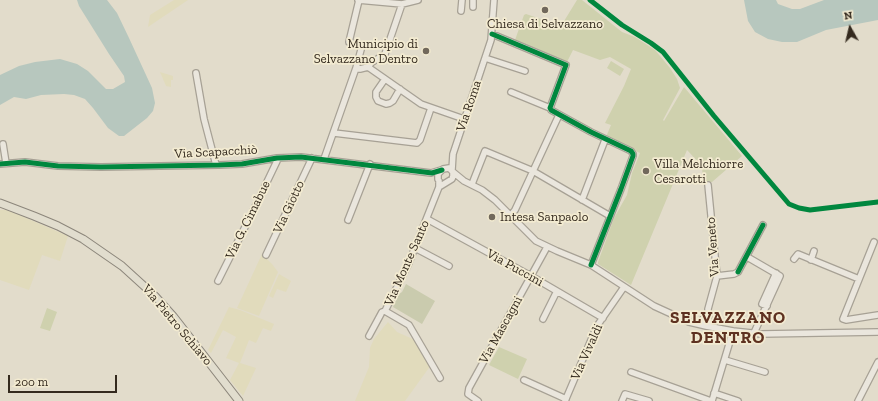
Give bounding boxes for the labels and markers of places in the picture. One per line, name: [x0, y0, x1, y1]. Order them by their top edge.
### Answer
marker: Chiesa di Selvazzano: [540, 5, 550, 15]
place label: Chiesa di Selvazzano: [487, 16, 603, 32]
place label: Municipio di Selvazzano Dentro: [314, 36, 418, 67]
marker: Municipio di Selvazzano Dentro: [421, 46, 431, 56]
place label: Villa Melchiorre Cesarotti: [654, 156, 743, 187]
marker: Villa Melchiorre Cesarotti: [641, 166, 651, 176]
place label: Intesa Sanpaolo: [500, 209, 588, 225]
marker: Intesa Sanpaolo: [487, 212, 497, 222]

